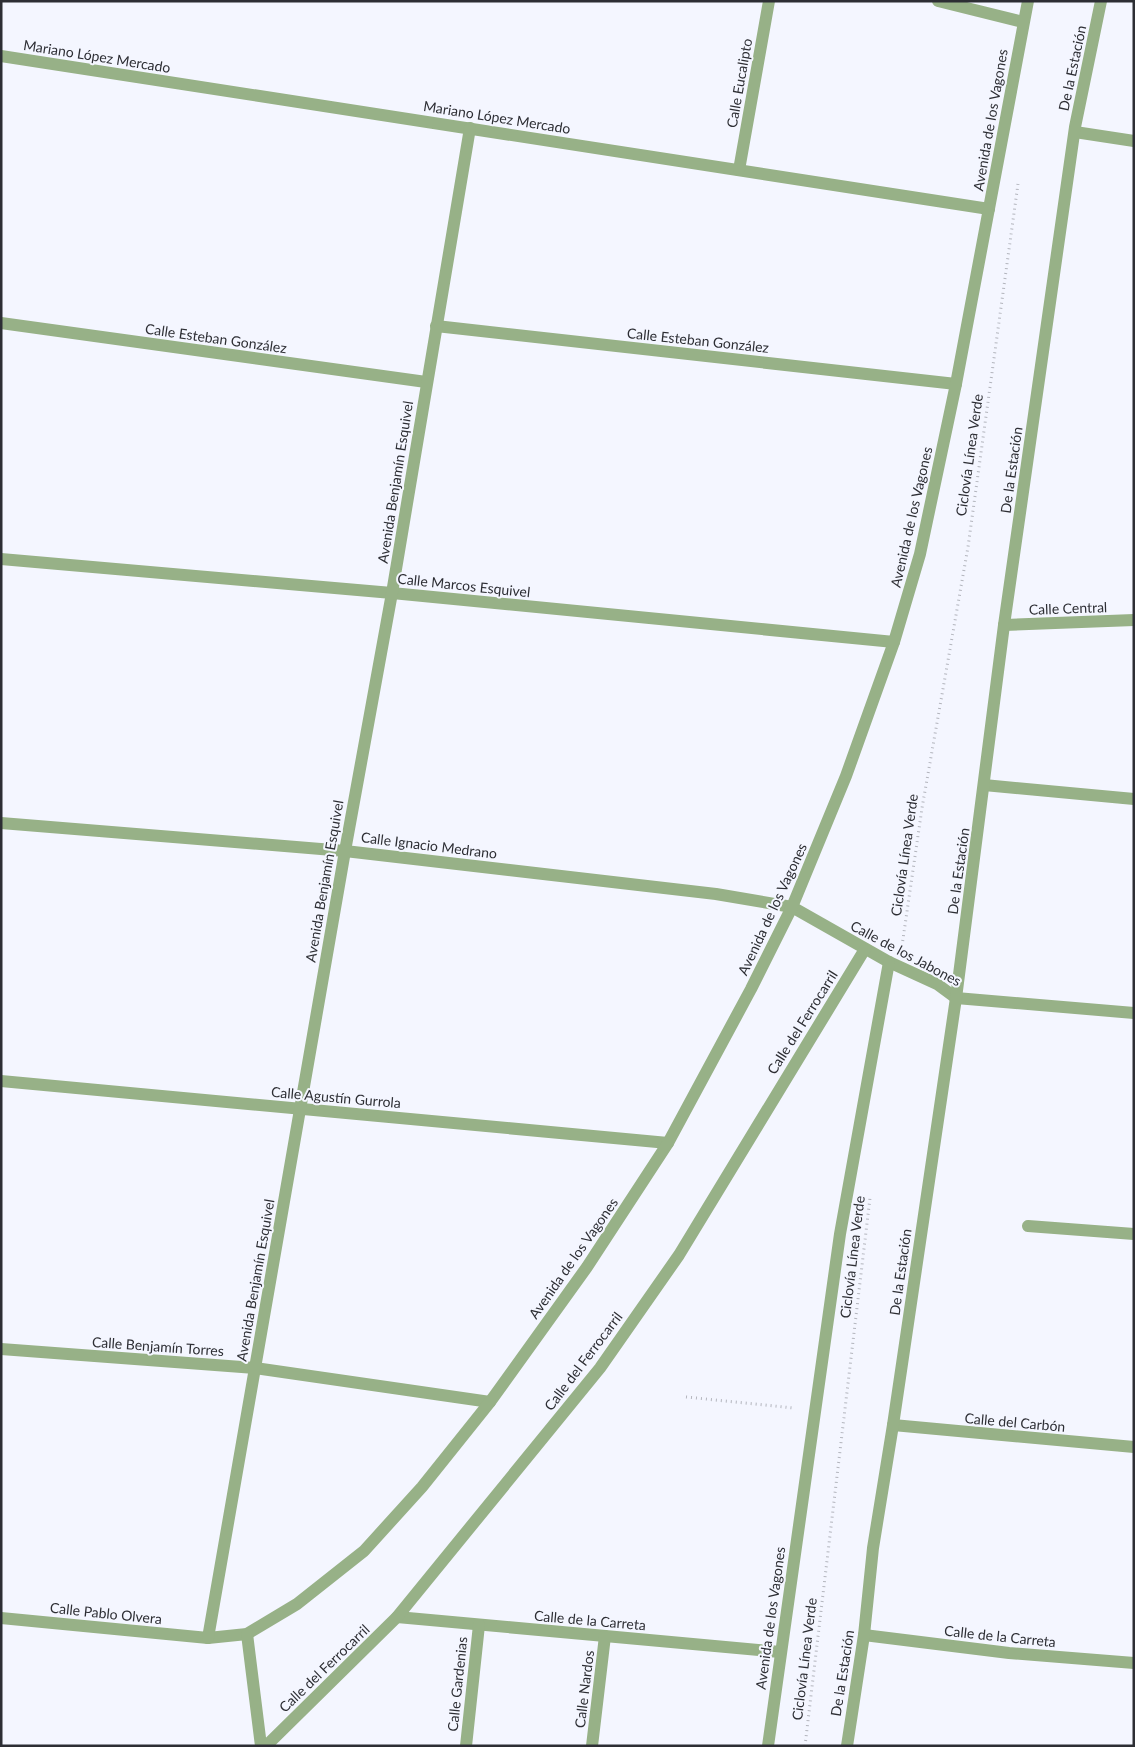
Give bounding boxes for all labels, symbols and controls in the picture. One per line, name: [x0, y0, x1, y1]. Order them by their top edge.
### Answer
street label: De la Estación: [1055, 24, 1089, 112]
street label: Mariano López Mercado: [22, 36, 172, 76]
street label: Calle Eucalipto: [723, 37, 755, 129]
street label: Avenida de los Vagones: [969, 48, 1011, 192]
street label: Mariano López Mercado: [422, 97, 572, 137]
street label: Calle Esteban González: [144, 320, 288, 356]
street label: Calle Esteban González: [626, 324, 770, 356]
street label: Ciclovía Línea Verde: [952, 393, 986, 517]
street label: Avenida Benjamín Esquivel: [374, 399, 416, 565]
street label: De la Estación: [997, 426, 1025, 514]
street label: Avenida de los Vagones: [887, 445, 935, 589]
street label: Calle Marcos Esquivel: [397, 570, 531, 600]
street label: Calle Central: [1028, 598, 1108, 618]
street label: Ciclovía Línea Verde: [887, 793, 921, 917]
street label: Avenida Benjamín Esquivel: [301, 799, 347, 963]
street label: De la Estación: [944, 827, 972, 915]
street label: Calle Ignacio Medrano: [360, 828, 498, 862]
street label: Avenida de los Vagones: [734, 840, 810, 978]
street label: Calle de los Jabones: [848, 917, 964, 989]
street label: Calle del Ferrocarril: [763, 967, 841, 1077]
street label: Calle Agustín Gurrola: [270, 1083, 402, 1111]
street label: Avenida de los Vagones: [525, 1194, 621, 1322]
street label: Ciclovía Línea Verde: [836, 1195, 868, 1319]
street label: Avenida Benjamín Esquivel: [232, 1198, 278, 1362]
street label: De la Estación: [886, 1228, 914, 1316]
street label: Calle del Ferrocarril: [540, 1308, 626, 1414]
street label: Calle Benjamín Torres: [92, 1333, 224, 1359]
street label: Calle del Carbón: [964, 1409, 1066, 1435]
street label: Avenida de los Vagones: [752, 1546, 788, 1690]
street label: Ciclovía Línea Verde: [788, 1597, 820, 1721]
street label: Calle Pablo Olvera: [49, 1599, 163, 1627]
street label: Calle de la Carreta: [533, 1607, 647, 1633]
street label: Calle del Ferrocarril: [275, 1621, 373, 1715]
street label: Calle de la Carreta: [943, 1622, 1057, 1650]
street label: De la Estación: [827, 1629, 857, 1717]
street label: Calle Gardenias: [444, 1636, 470, 1732]
street label: Calle Nardos: [571, 1649, 597, 1729]

